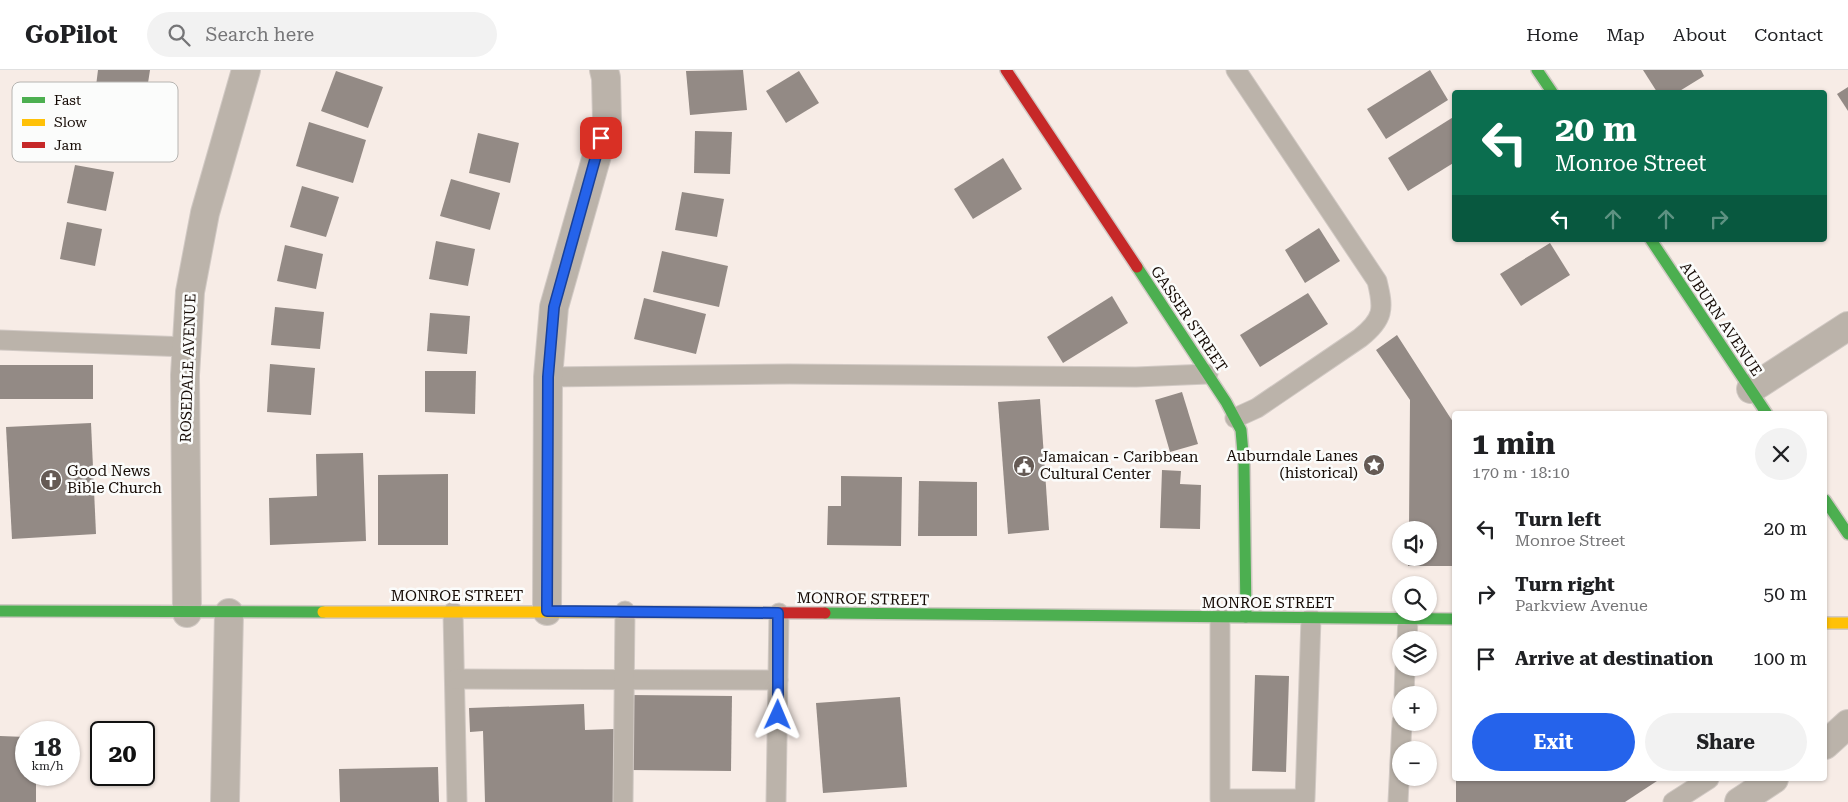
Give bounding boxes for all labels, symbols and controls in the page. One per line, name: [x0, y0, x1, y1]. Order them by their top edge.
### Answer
search box: [147, 12, 497, 57]
text: GoPilot: [25, 21, 117, 49]
icon: search: [165, 21, 193, 49]
text: Search here: [205, 23, 314, 46]
text: Home: [1526, 24, 1578, 45]
text: Map: [1606, 24, 1645, 45]
text: About: [1673, 24, 1726, 45]
text: Contact: [1754, 24, 1823, 45]
legend: [12, 82, 178, 162]
text: Fast: [54, 92, 81, 108]
text: 20 m: [1555, 109, 1637, 150]
icon: left: [1472, 110, 1537, 175]
text: Slow: [54, 114, 87, 130]
pin: [580, 117, 622, 159]
icon: arrive: [587, 124, 615, 152]
text: Jam: [54, 137, 82, 153]
text: Monroe Street: [1555, 151, 1707, 176]
icon: left: [1546, 205, 1574, 233]
icon: ahead: [1599, 205, 1627, 233]
icon: ahead: [1652, 205, 1680, 233]
icon: right: [1705, 205, 1733, 233]
street label: AUBURN AVENUE: [1676, 259, 1766, 379]
street label: GASSER STREET: [1147, 263, 1231, 375]
street label: ROSEDALE AVENUE: [176, 293, 200, 443]
text: 1 min: [1472, 426, 1555, 461]
button: close: [1755, 428, 1807, 480]
place label: Auburndale Lanes (historical): [1226, 447, 1358, 482]
place label: Jamaican - Caribbean Cultural Center: [1040, 448, 1199, 483]
place icon: Auburndale Lanes (historical): [1362, 453, 1386, 477]
public building icon: Jamaican - Caribbean Cultural Center: [1012, 454, 1036, 478]
place label: Good News Bible Church: [67, 462, 162, 497]
text: 170 m · 18:10: [1472, 463, 1570, 482]
church icon: Good News Bible Church: [39, 468, 63, 492]
text: Turn left: [1515, 508, 1601, 531]
icon: left: [1472, 515, 1500, 543]
text: 20 m: [1764, 517, 1807, 540]
map controls: [1392, 521, 1437, 786]
button: sound: [1392, 521, 1437, 566]
text: Monroe Street: [1515, 531, 1625, 550]
text: Turn right: [1515, 573, 1615, 596]
button: search: [1392, 576, 1437, 621]
icon: right: [1472, 580, 1500, 608]
text: 50 m: [1764, 582, 1807, 605]
street label: MONROE STREET: [391, 587, 523, 605]
street label: MONROE STREET: [797, 589, 929, 609]
street label: MONROE STREET: [1202, 594, 1334, 612]
text: Parkview Avenue: [1515, 596, 1648, 615]
button: layers: [1392, 631, 1437, 676]
icon: arrive: [1472, 645, 1500, 673]
text: Arrive at destination: [1515, 647, 1713, 670]
text: 100 m: [1753, 647, 1807, 670]
button: +: [1392, 686, 1437, 731]
position arrow: [751, 688, 803, 740]
button: Exit: [1472, 713, 1635, 771]
button: Share: [1645, 713, 1807, 771]
speed limit sign: 20: [90, 721, 155, 786]
text: 18: [33, 733, 62, 762]
button: −: [1392, 741, 1437, 786]
text: km/h: [31, 759, 64, 773]

